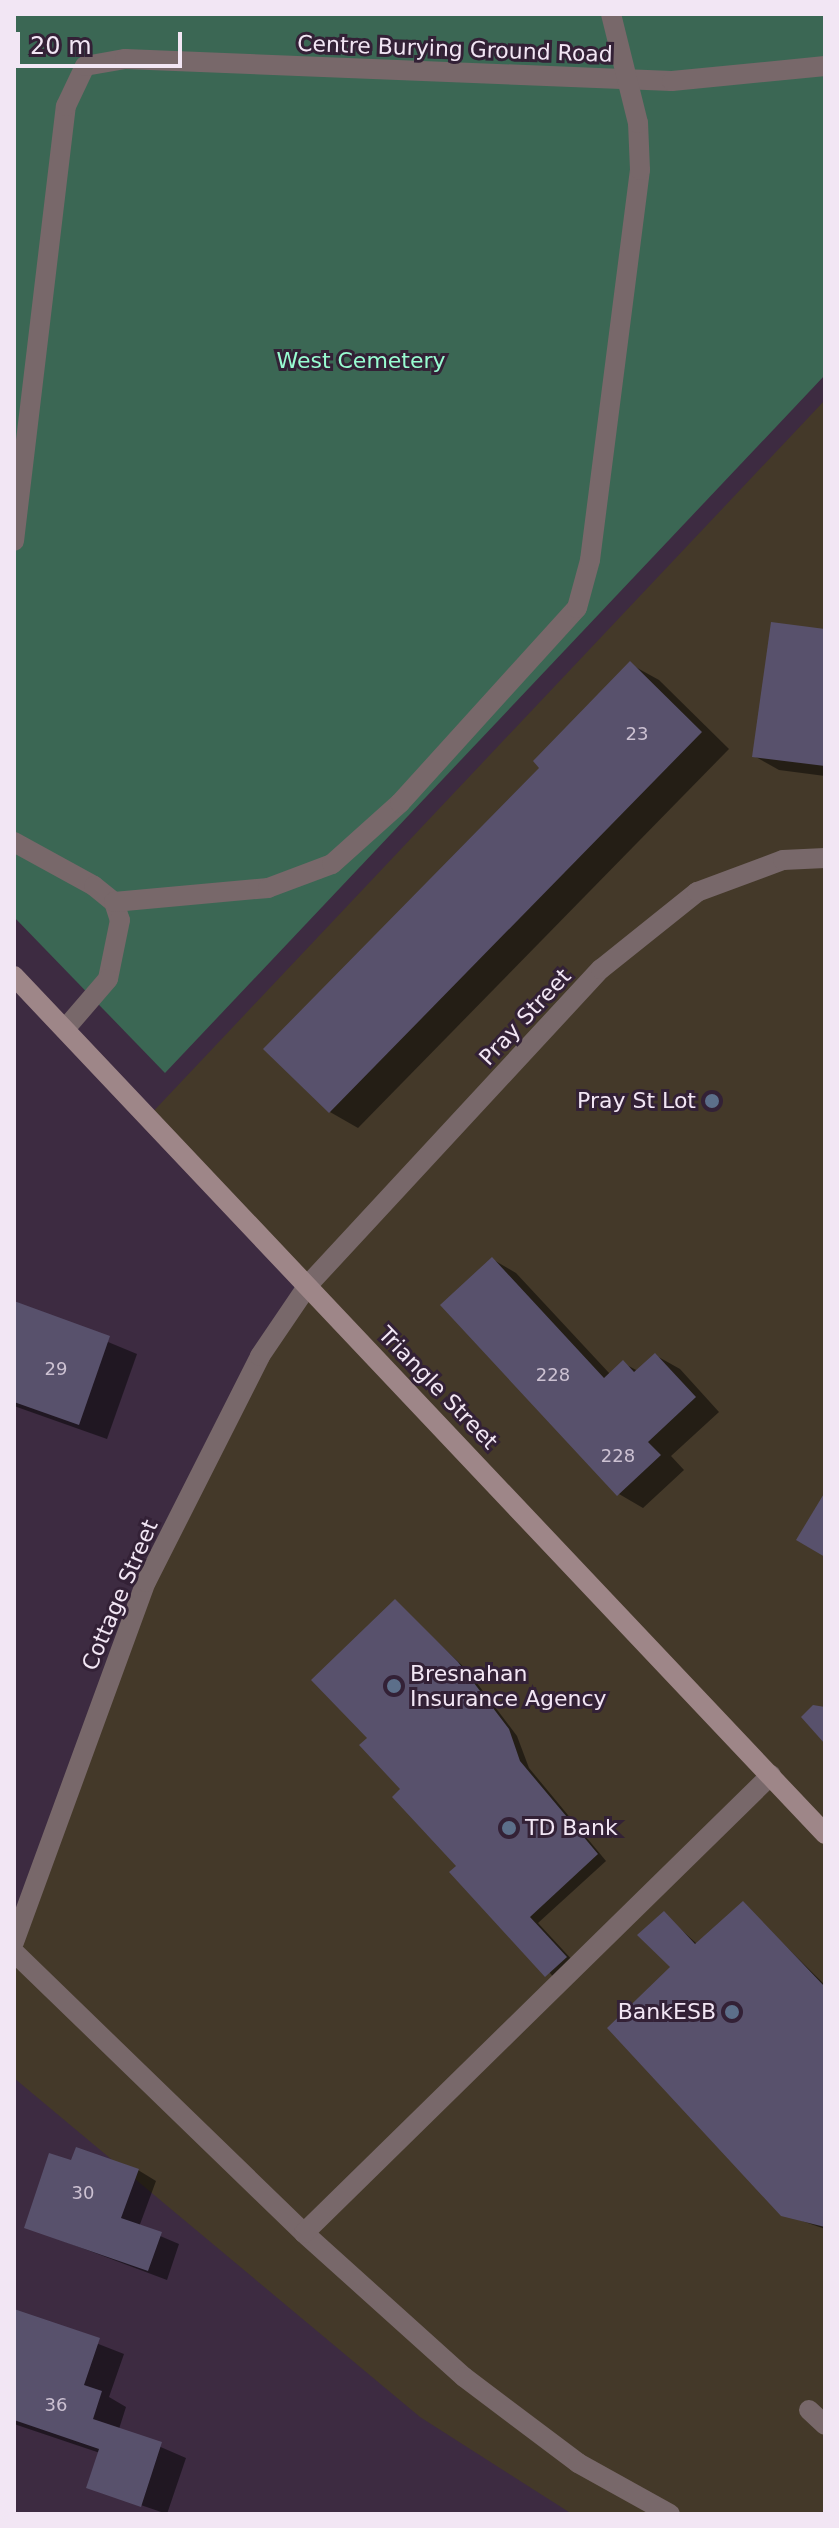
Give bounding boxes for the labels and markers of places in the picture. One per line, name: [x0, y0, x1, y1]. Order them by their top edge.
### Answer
place label: Pray St Lot: [577, 1088, 696, 1114]
marker: Pray St Lot: [703, 1092, 721, 1110]
place label: Bresnahan Insurance Agency: [410, 1660, 607, 1712]
marker: Bresnahan Insurance Agency: [385, 1677, 403, 1695]
place label: TD Bank: [525, 1815, 618, 1841]
marker: TD Bank: [500, 1819, 518, 1837]
place label: BankESB: [618, 1999, 716, 2025]
marker: BankESB: [723, 2003, 741, 2021]

